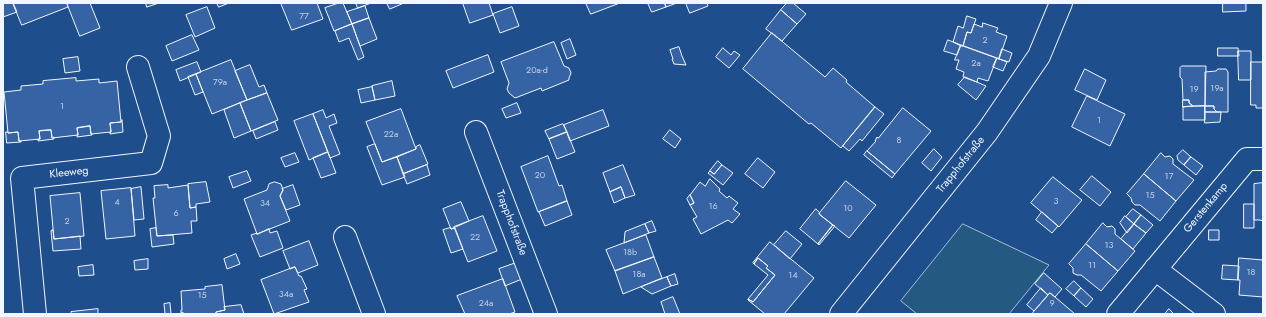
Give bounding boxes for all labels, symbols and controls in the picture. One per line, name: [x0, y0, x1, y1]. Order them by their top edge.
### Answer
house number: 77: [299, 12, 309, 22]
house number: 2: [982, 36, 988, 46]
house number: 2a: [971, 59, 981, 69]
house number: 20a-d: [526, 66, 548, 76]
house number: 79a: [213, 78, 227, 88]
house number: 19a: [1210, 84, 1224, 94]
house number: 19: [1189, 85, 1199, 95]
house number: 1: [60, 102, 64, 112]
house number: 1: [1097, 116, 1101, 126]
house number: 22a: [384, 130, 398, 140]
street label: Trapphofstraße: [934, 134, 988, 196]
house number: 8: [897, 136, 901, 146]
street label: Kleeweg: [49, 164, 89, 182]
house number: 20: [535, 171, 545, 181]
house number: 17: [1165, 172, 1173, 182]
street label: Gerstenkamp: [1181, 180, 1231, 236]
street label: Trapphofstraße: [493, 189, 529, 257]
house number: 15: [1145, 191, 1155, 201]
house number: 3: [1054, 197, 1058, 207]
house number: 4: [114, 198, 120, 208]
house number: 34: [260, 199, 270, 209]
house number: 16: [708, 202, 718, 212]
house number: 10: [843, 204, 853, 214]
house number: 6: [173, 209, 179, 219]
house number: 2: [64, 217, 70, 227]
house number: 22: [470, 233, 480, 243]
house number: 13: [1105, 241, 1113, 251]
house number: 18b: [623, 248, 637, 258]
house number: 11: [1088, 261, 1096, 271]
house number: 18: [1247, 268, 1255, 278]
house number: 18a: [632, 270, 646, 280]
house number: 14: [788, 271, 798, 281]
house number: 34a: [279, 290, 293, 300]
house number: 15: [197, 291, 207, 301]
house number: 24a: [479, 299, 493, 309]
house number: 9: [1049, 299, 1055, 309]

